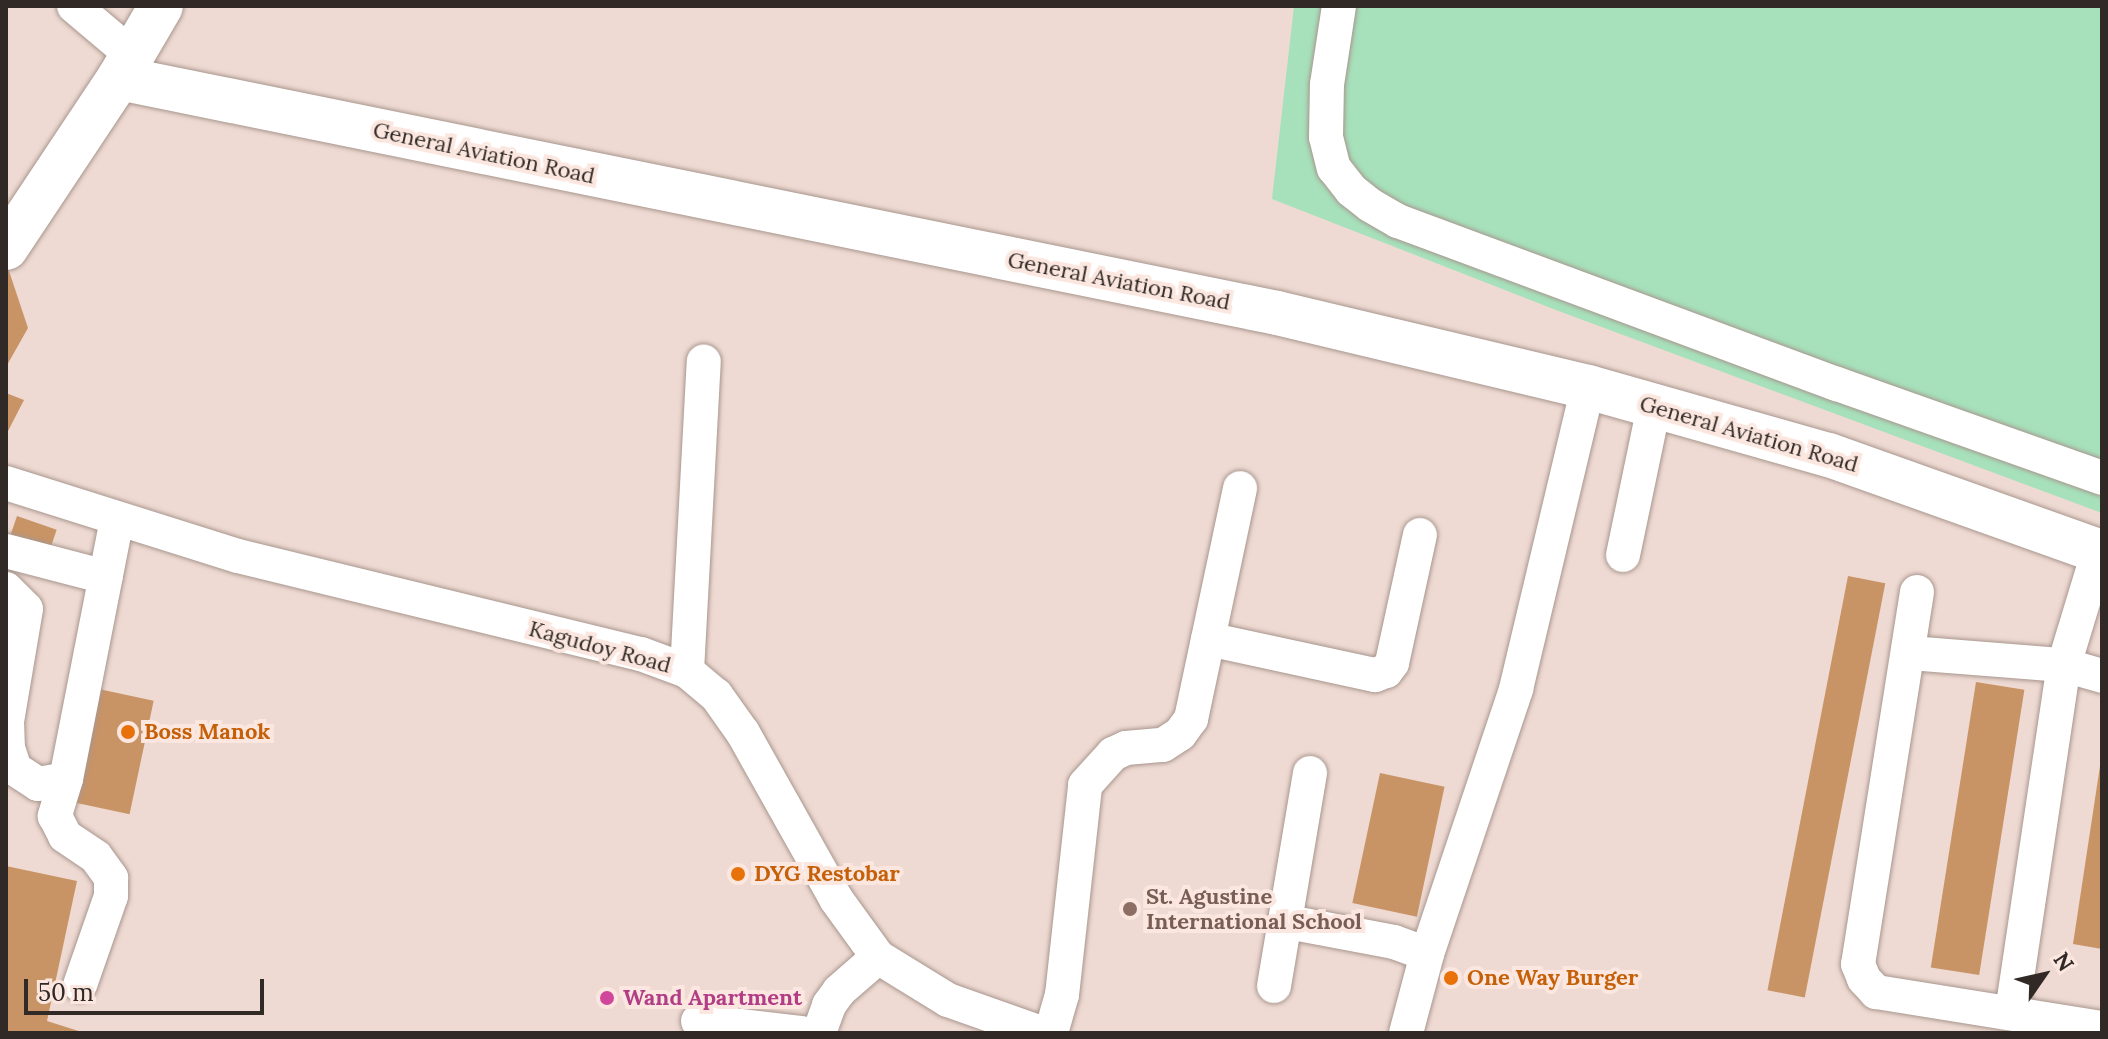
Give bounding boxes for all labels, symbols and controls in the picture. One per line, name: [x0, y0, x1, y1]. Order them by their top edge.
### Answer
street label: General Aviation Road: [371, 117, 597, 189]
street label: General Aviation Road: [1006, 246, 1232, 316]
street label: General Aviation Road: [1637, 390, 1861, 478]
street label: Kagudoy Road: [526, 615, 674, 679]
place label: Boss Manok: [144, 719, 270, 745]
marker: Boss Manok: [119, 723, 137, 741]
place label: DYG Restobar: [754, 861, 900, 887]
marker: DYG Restobar: [729, 865, 747, 883]
place label: St. Agustine International School: [1146, 883, 1362, 934]
marker: St. Agustine International School: [1121, 900, 1139, 918]
north arrow: [2004, 935, 2084, 1015]
text: N: [2048, 947, 2080, 976]
scale bar: [28, 963, 268, 1013]
place label: One Way Burger: [1467, 965, 1638, 991]
marker: One Way Burger: [1442, 969, 1460, 987]
text: 50 m: [38, 977, 94, 1008]
place label: Wand Apartment: [623, 985, 802, 1011]
marker: Wand Apartment: [598, 989, 616, 1007]

